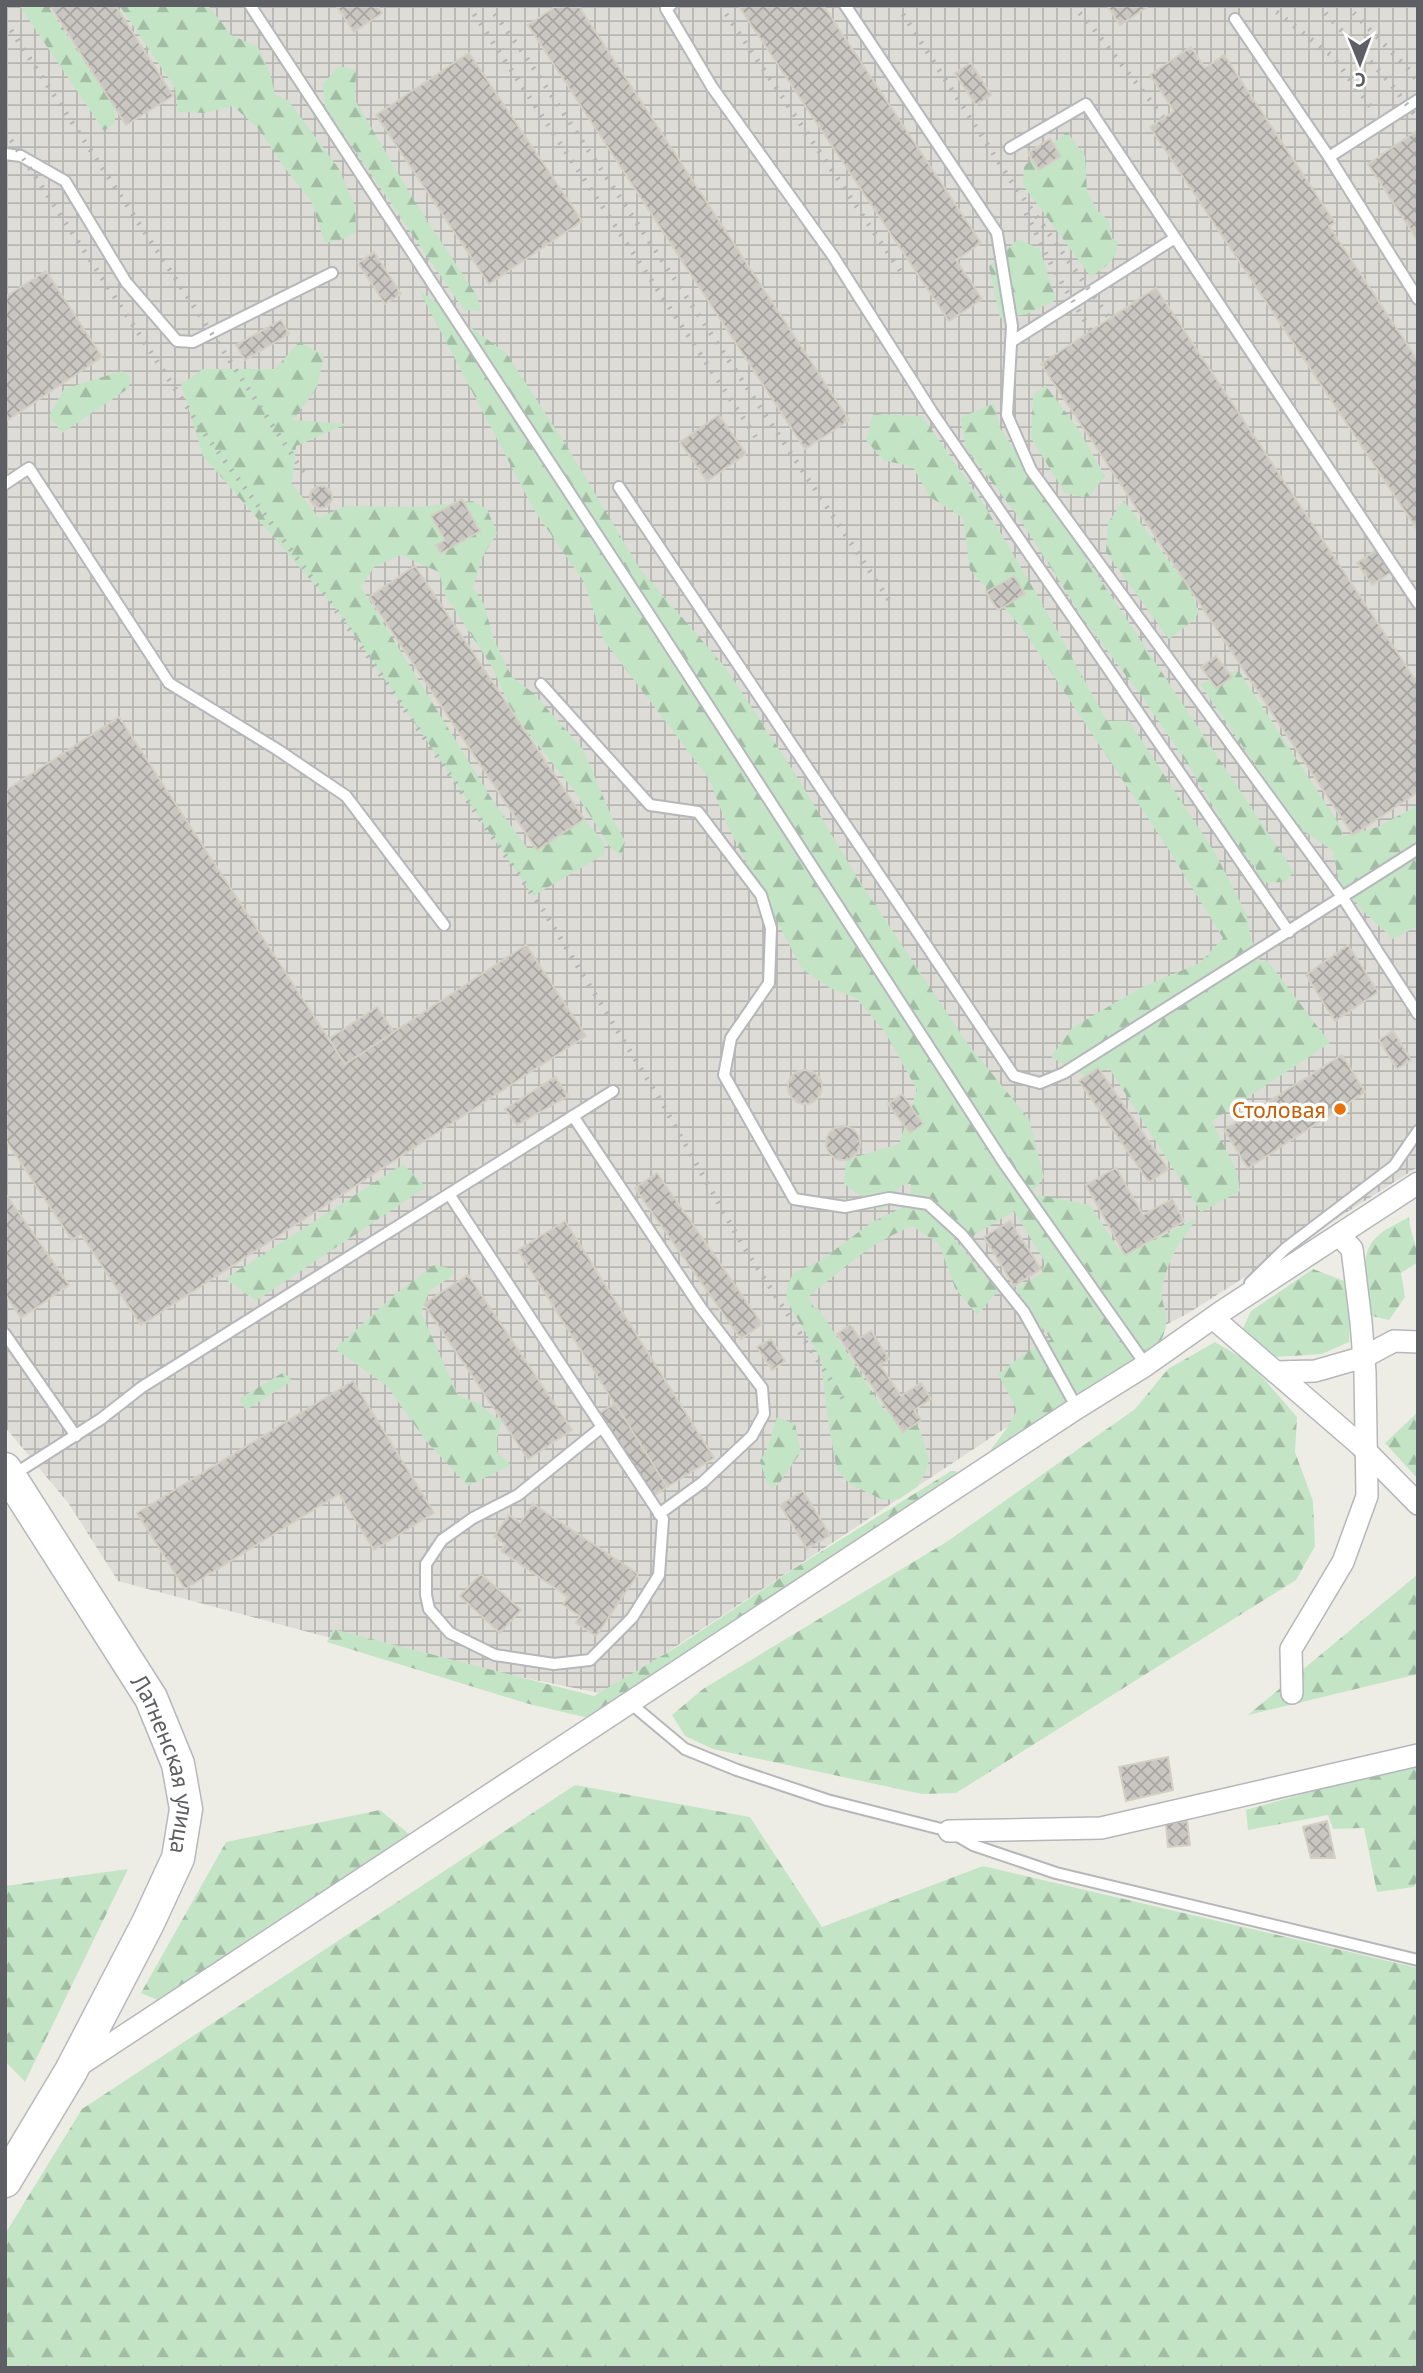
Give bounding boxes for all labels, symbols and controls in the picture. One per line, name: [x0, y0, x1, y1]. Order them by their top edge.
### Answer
north arrow: [1325, 28, 1395, 98]
text: С: [1354, 68, 1366, 92]
place label: Столовая: [1232, 1094, 1326, 1125]
marker: Столовая: [1332, 1101, 1348, 1117]
street label: Латненская улица: [124, 1667, 202, 1856]

